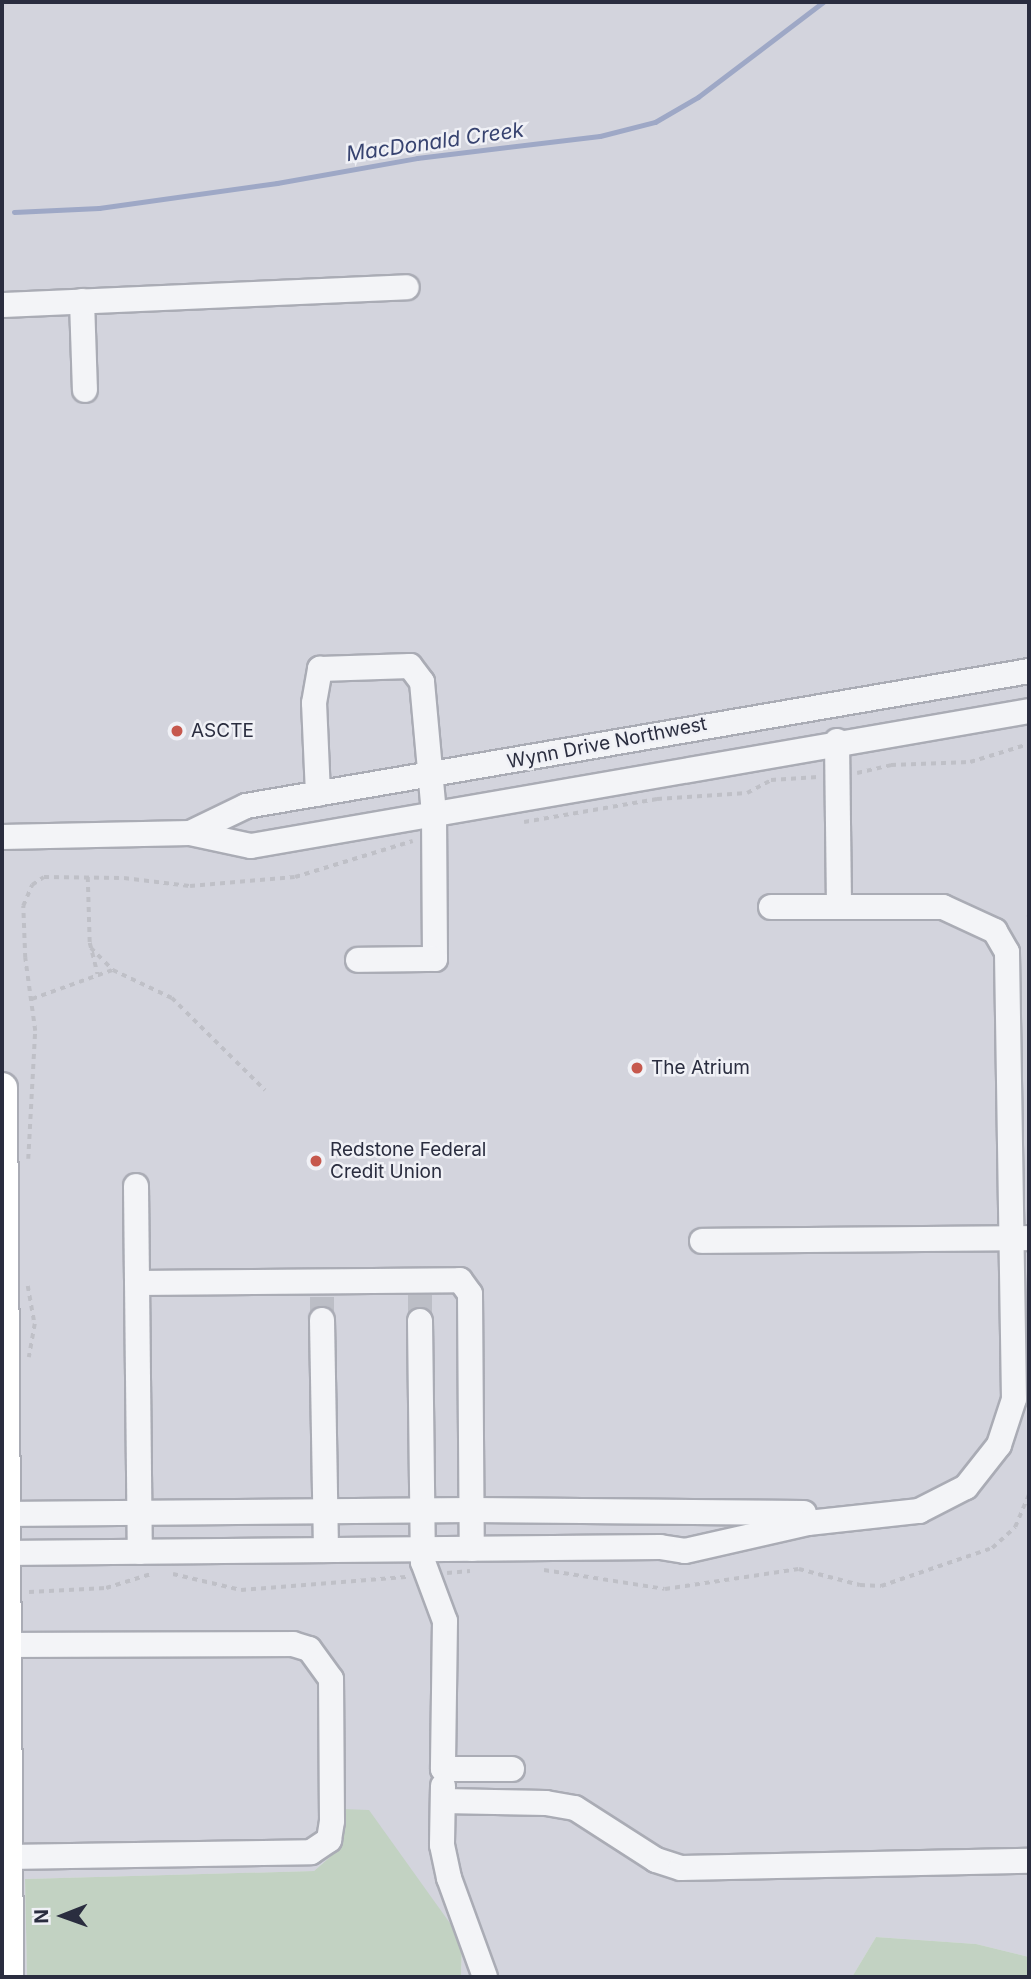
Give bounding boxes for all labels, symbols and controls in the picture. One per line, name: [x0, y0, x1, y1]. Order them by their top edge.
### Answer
water label: MacDonald Creek: [344, 117, 526, 167]
street label: Wynn Drive Northwest: [505, 712, 709, 774]
place label: ASCTE: [191, 720, 254, 742]
marker: ASCTE: [169, 723, 185, 739]
place label: The Atrium: [651, 1057, 750, 1079]
marker: The Atrium: [629, 1060, 645, 1076]
place label: Redstone Federal Credit Union: [330, 1139, 486, 1183]
marker: Redstone Federal Credit Union: [308, 1153, 324, 1169]
north arrow: [28, 1881, 98, 1951]
text: N: [30, 1909, 53, 1924]

